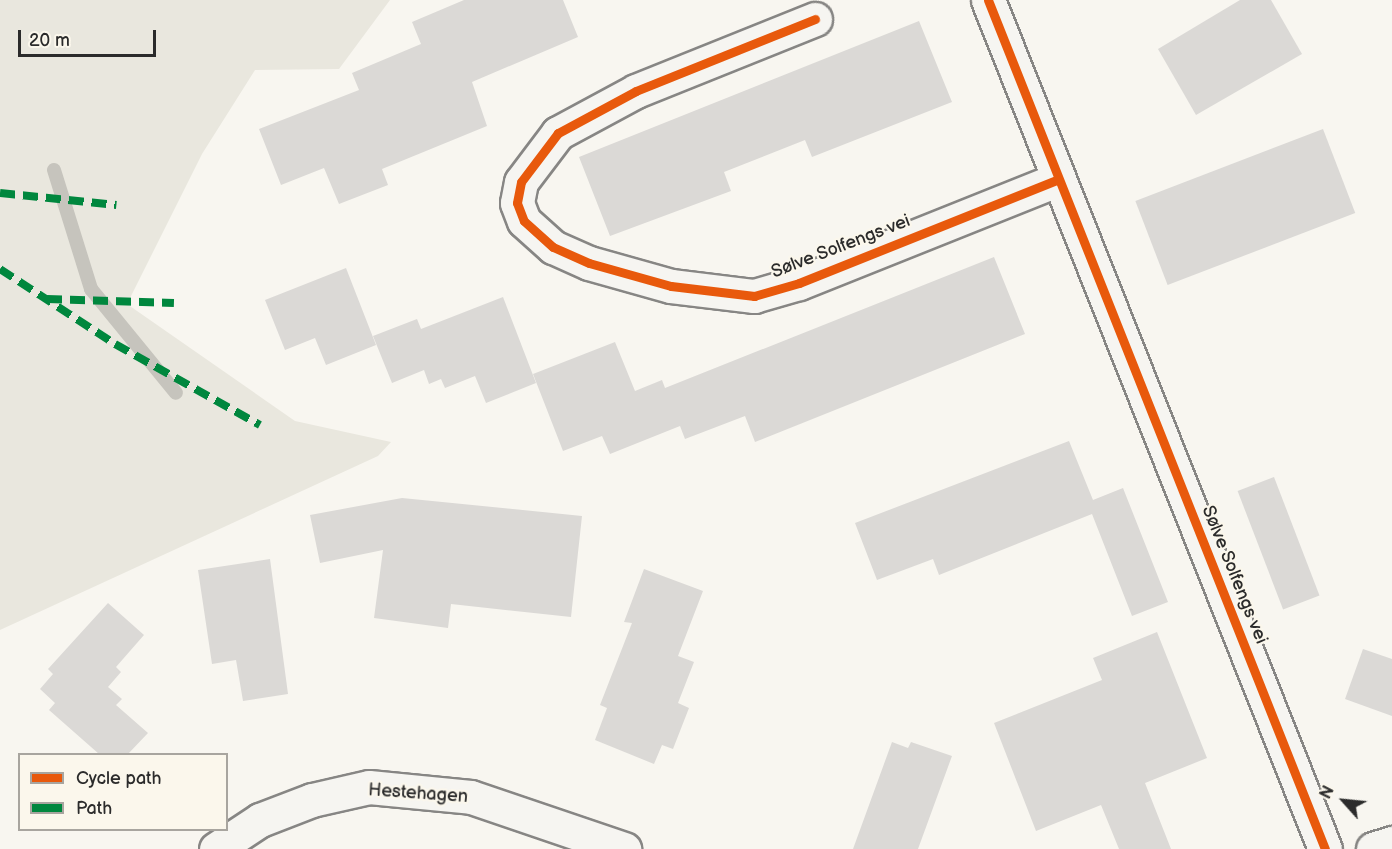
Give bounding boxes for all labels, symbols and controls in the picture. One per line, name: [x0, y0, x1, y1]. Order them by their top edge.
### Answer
scale bar: [21, 18, 159, 56]
text: 20 m: [29, 30, 70, 51]
street label: Sølve Solfengs vei: [768, 211, 914, 283]
street label: Sølve Solfengs vei: [1196, 503, 1272, 647]
legend: [18, 753, 228, 831]
text: Cycle path: [76, 768, 162, 789]
north arrow: [1314, 771, 1374, 831]
street label: Hestehagen: [367, 780, 469, 808]
text: N: [1316, 783, 1339, 802]
text: Path: [76, 798, 112, 819]

